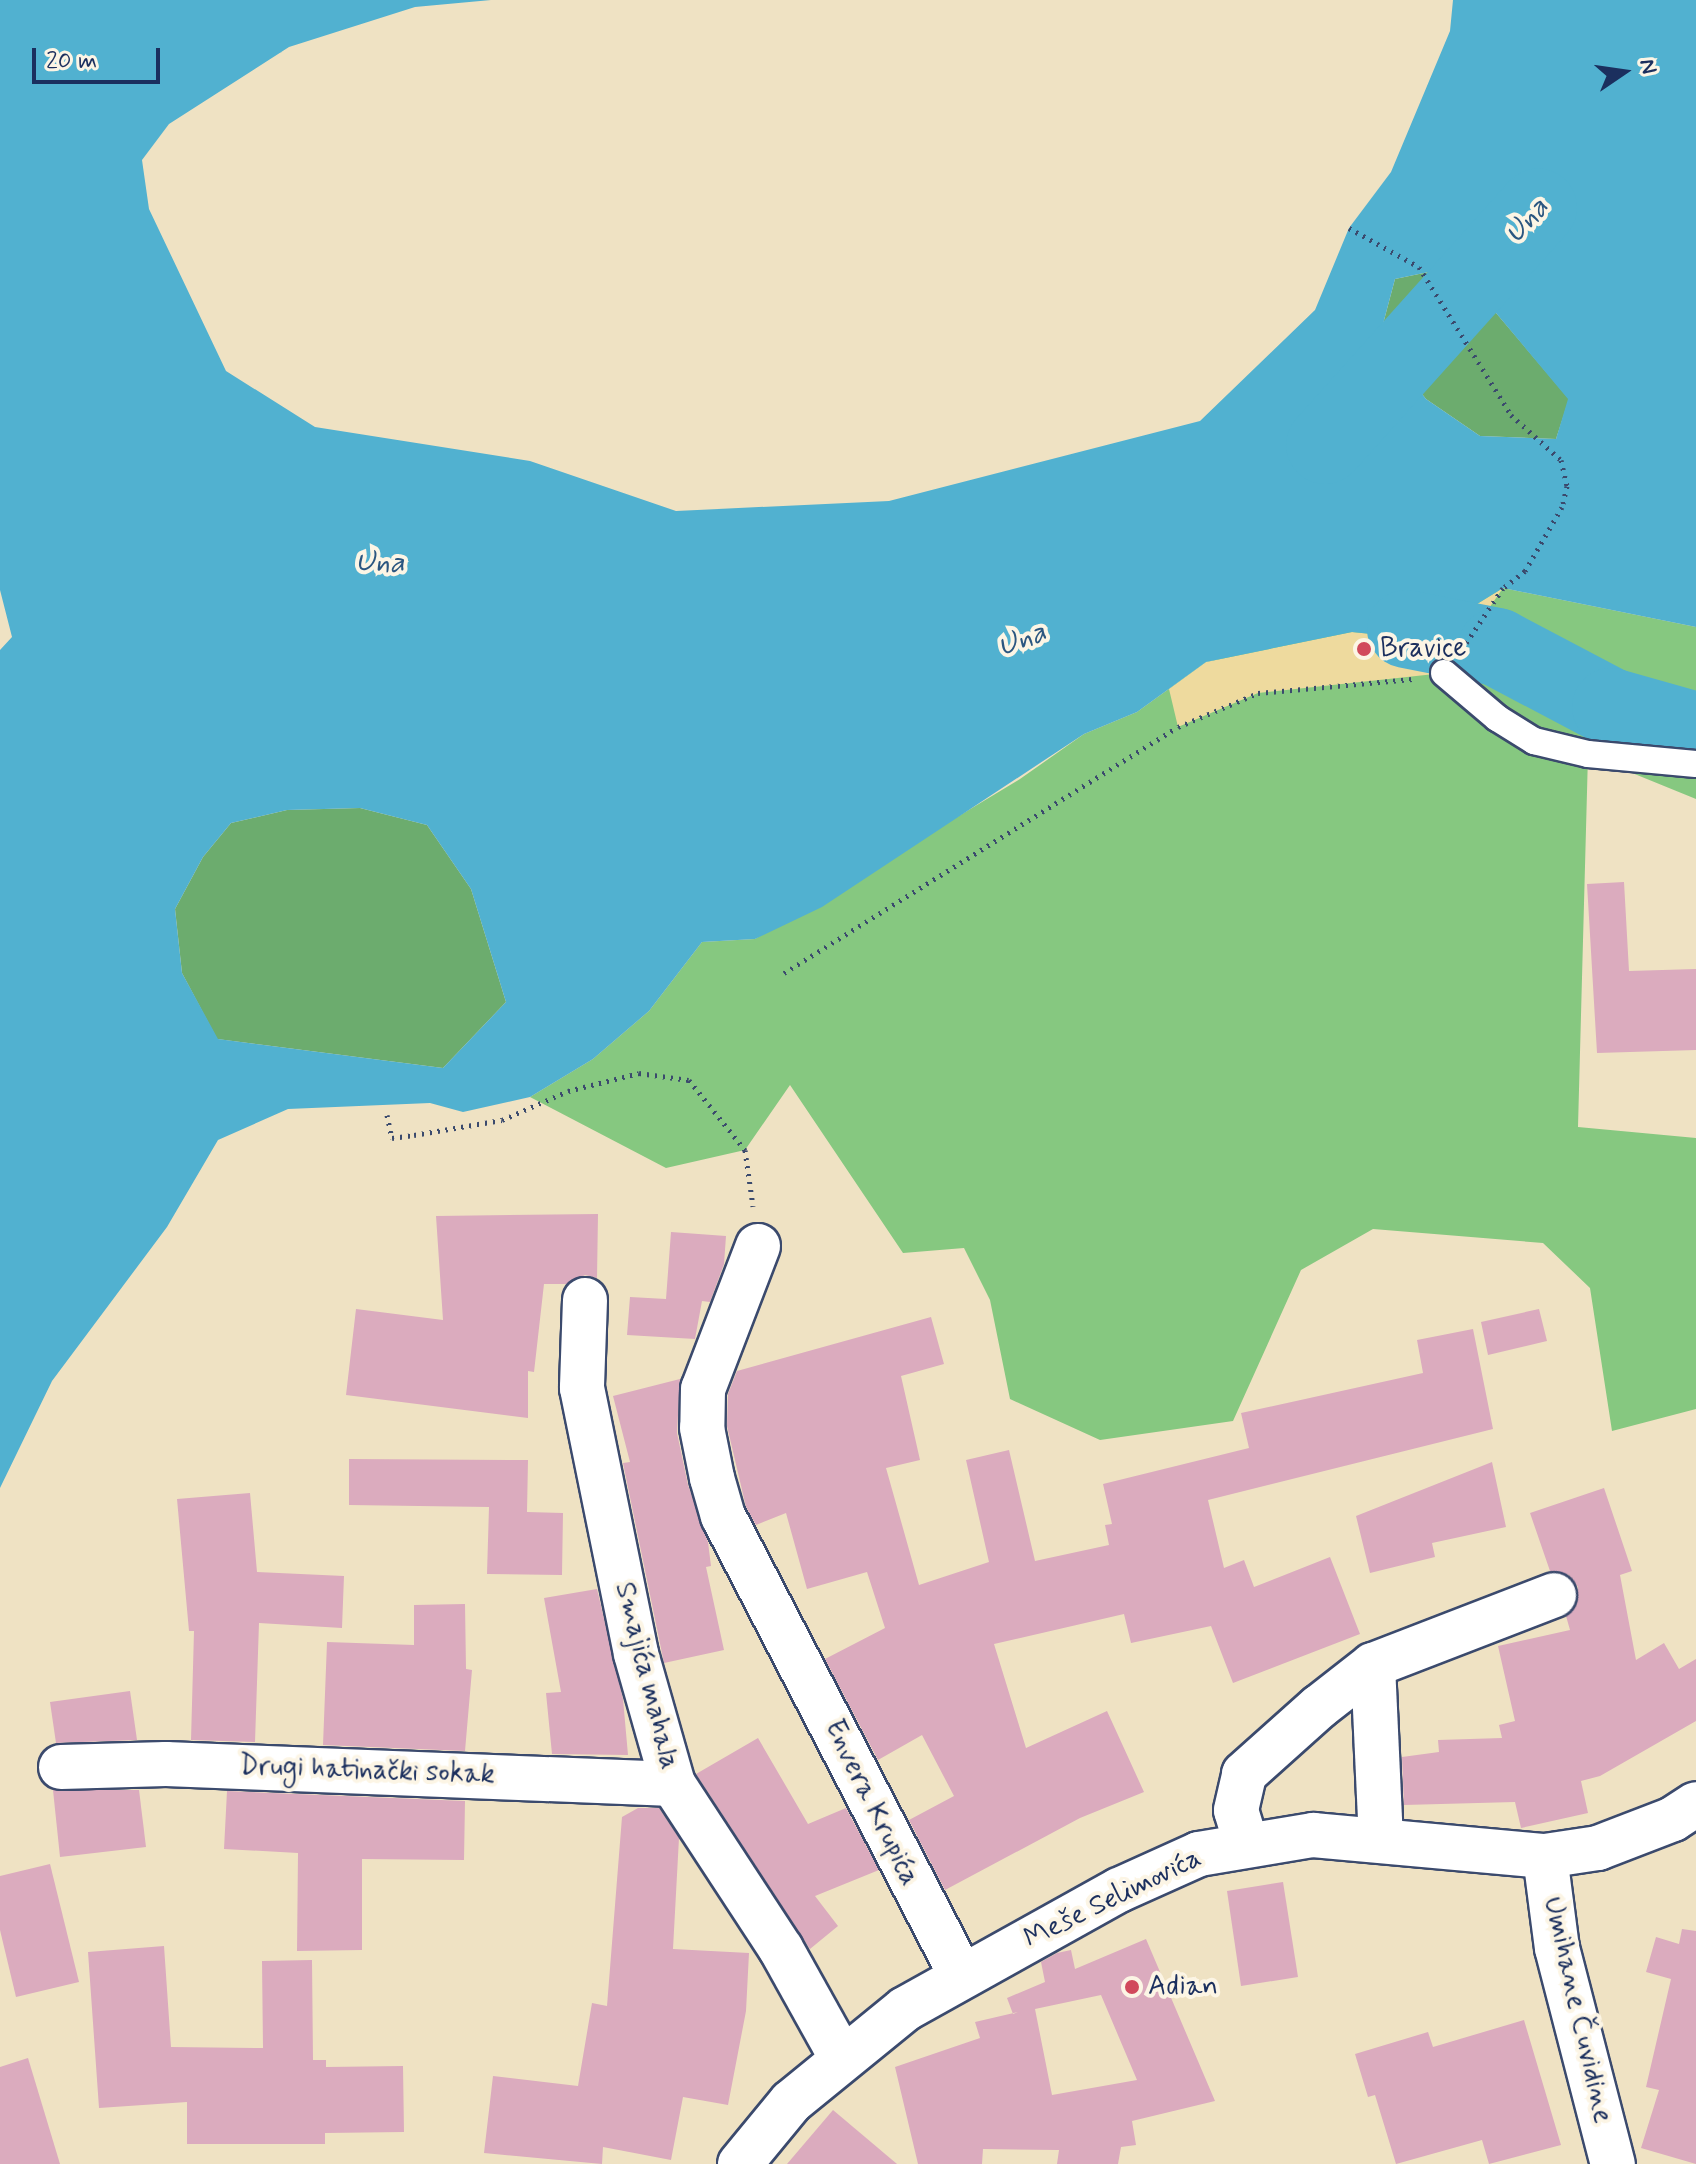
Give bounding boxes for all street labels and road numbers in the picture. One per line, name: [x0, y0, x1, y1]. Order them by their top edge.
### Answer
street label: Smajića mahala: [607, 1579, 685, 1773]
street label: Envera Krupića: [816, 1714, 926, 1892]
street label: Drugi hatinački sokak: [240, 1750, 494, 1792]
street label: Meše Selimovića: [1018, 1841, 1208, 1957]
street label: Umihane Čuvidine: [1535, 1894, 1619, 2126]

